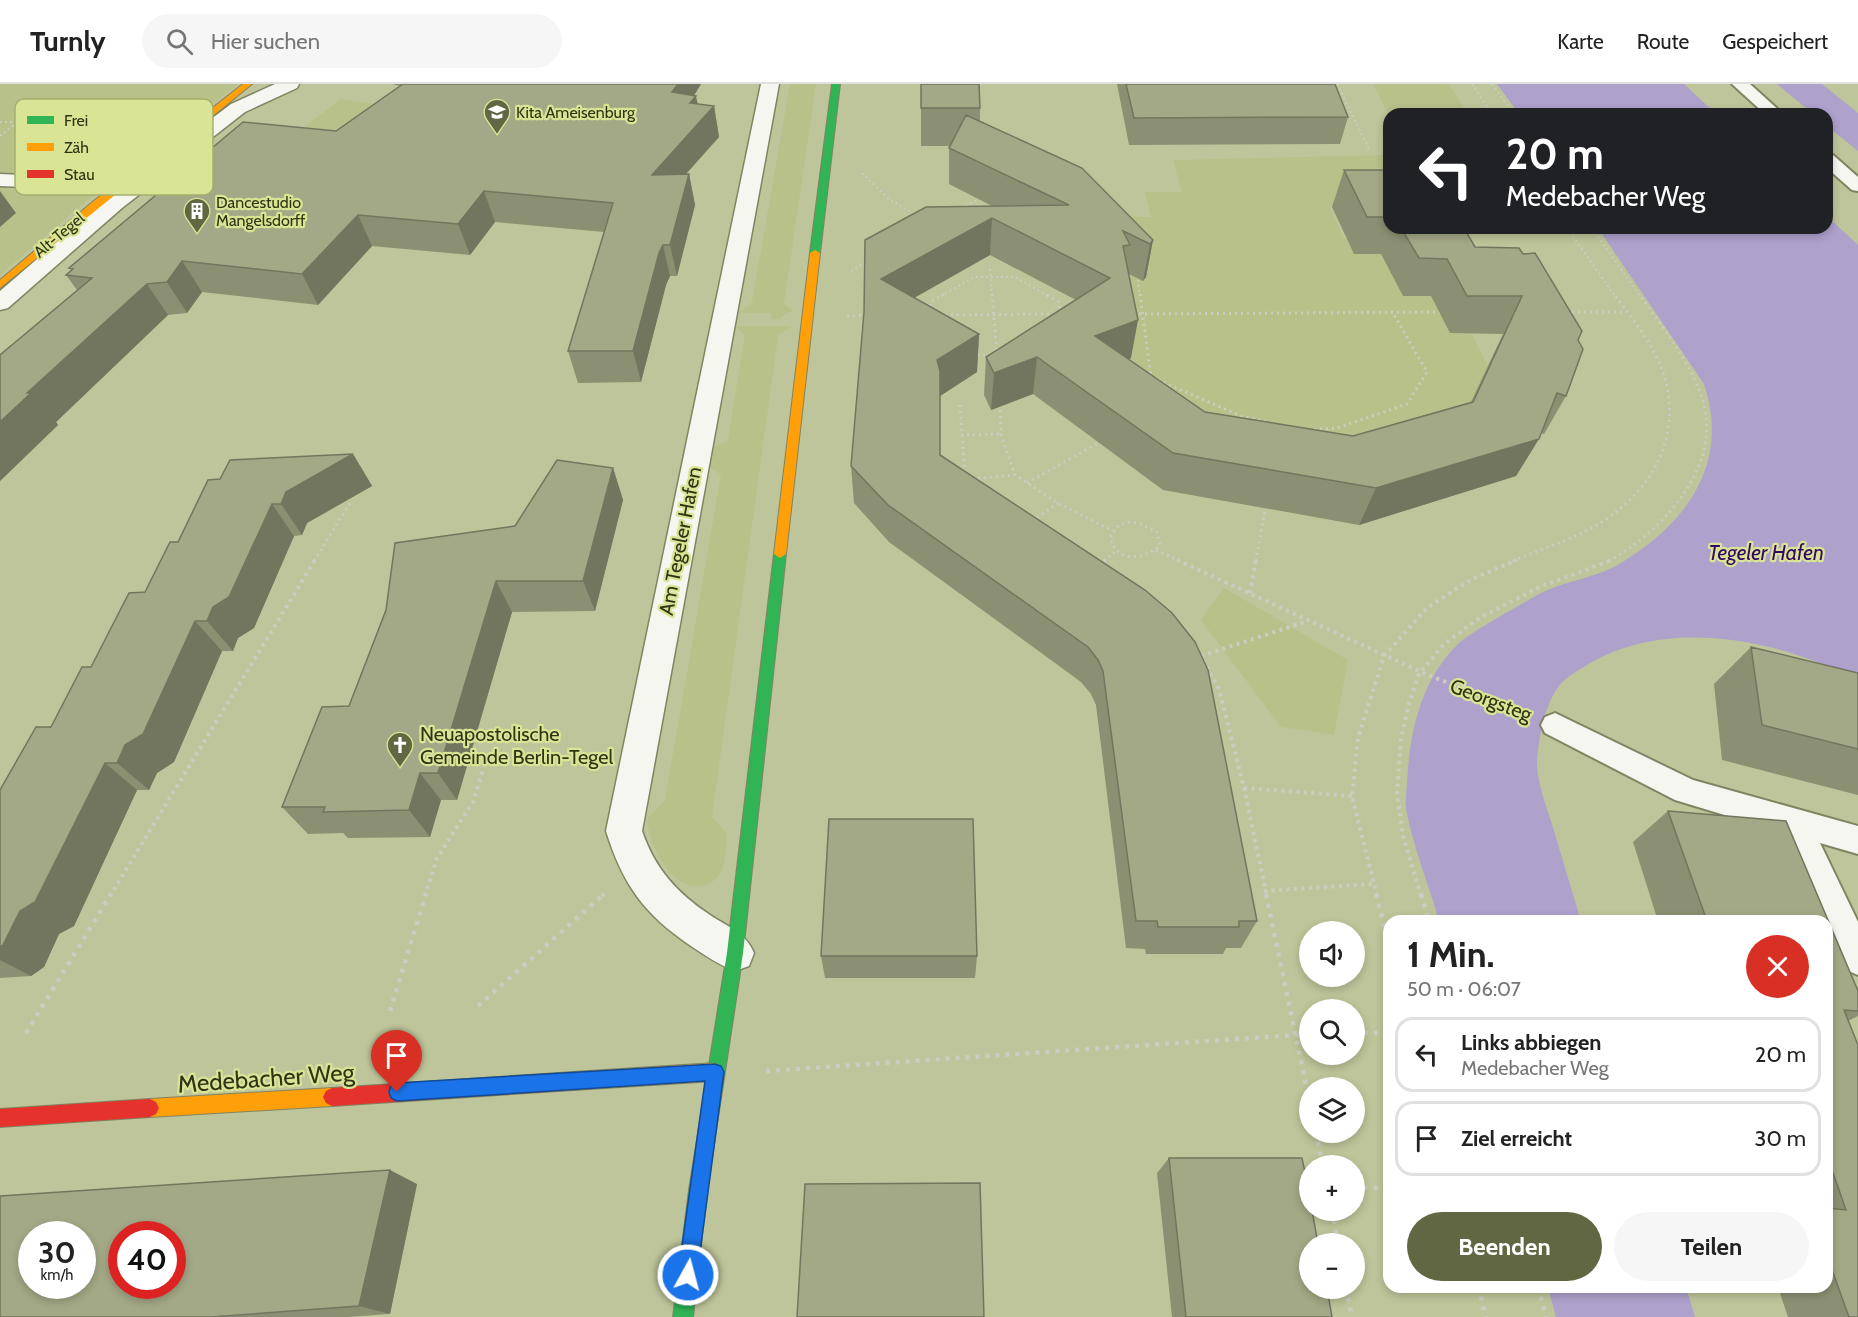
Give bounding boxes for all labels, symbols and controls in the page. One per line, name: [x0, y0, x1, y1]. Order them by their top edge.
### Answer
search box: [142, 14, 562, 68]
text: Turnly: [30, 24, 106, 58]
icon: search: [163, 25, 196, 58]
text: Hier suchen: [211, 28, 320, 55]
text: Karte: [1557, 29, 1604, 54]
text: Route: [1637, 29, 1689, 54]
text: Gespeichert: [1722, 29, 1828, 54]
school or university icon: Kita Ameisenburg: [482, 97, 512, 135]
legend: [15, 99, 213, 195]
place label: Kita Ameisenburg: [516, 103, 636, 122]
text: Frei: [64, 111, 88, 130]
text: 20 m: [1506, 128, 1604, 180]
icon: left: [1407, 132, 1485, 210]
text: Zäh: [64, 138, 89, 157]
text: Stau: [64, 165, 95, 184]
text: Medebacher Weg: [1506, 180, 1705, 213]
place label: Dancestudio Mangelsdorff: [216, 193, 306, 230]
building icon: Dancestudio Mangelsdorff: [182, 196, 212, 234]
street label: Alt-Tegel: [30, 208, 88, 262]
street label: Am Tegeler Hafen: [654, 465, 706, 617]
water label: Tegeler Hafen: [1708, 540, 1824, 565]
street label: Georgsteg: [1447, 673, 1536, 727]
place label: Neuapostolische Gemeinde Berlin-Tegel: [420, 722, 613, 769]
church icon: Neuapostolische Gemeinde Berlin-Tegel: [385, 730, 415, 768]
map controls: [1299, 921, 1365, 1299]
button: sound: [1299, 921, 1365, 987]
text: 1 Min.: [1407, 932, 1495, 976]
button: close: [1746, 935, 1809, 998]
text: 50 m · 06:07: [1407, 977, 1521, 1001]
button: search: [1299, 999, 1365, 1065]
text: Links abbiegen: [1461, 1029, 1601, 1056]
pin: [371, 1030, 422, 1092]
icon: left: [1410, 1038, 1443, 1071]
icon: arrive: [380, 1039, 413, 1072]
text: 20 m: [1755, 1041, 1806, 1068]
text: Medebacher Weg: [1461, 1056, 1609, 1080]
street label: Medebacher Weg: [177, 1057, 356, 1099]
button: layers: [1299, 1077, 1365, 1143]
icon: arrive: [1410, 1122, 1443, 1155]
text: Ziel erreicht: [1461, 1125, 1572, 1152]
text: 30 m: [1754, 1125, 1806, 1152]
button: +: [1299, 1155, 1365, 1221]
button: Beenden: [1407, 1212, 1602, 1281]
button: Teilen: [1614, 1212, 1809, 1281]
speed limit sign: 40: [108, 1221, 186, 1299]
button: −: [1299, 1233, 1365, 1299]
text: 30: [38, 1234, 76, 1271]
position arrow: [656, 1243, 720, 1307]
text: km/h: [41, 1266, 73, 1284]

